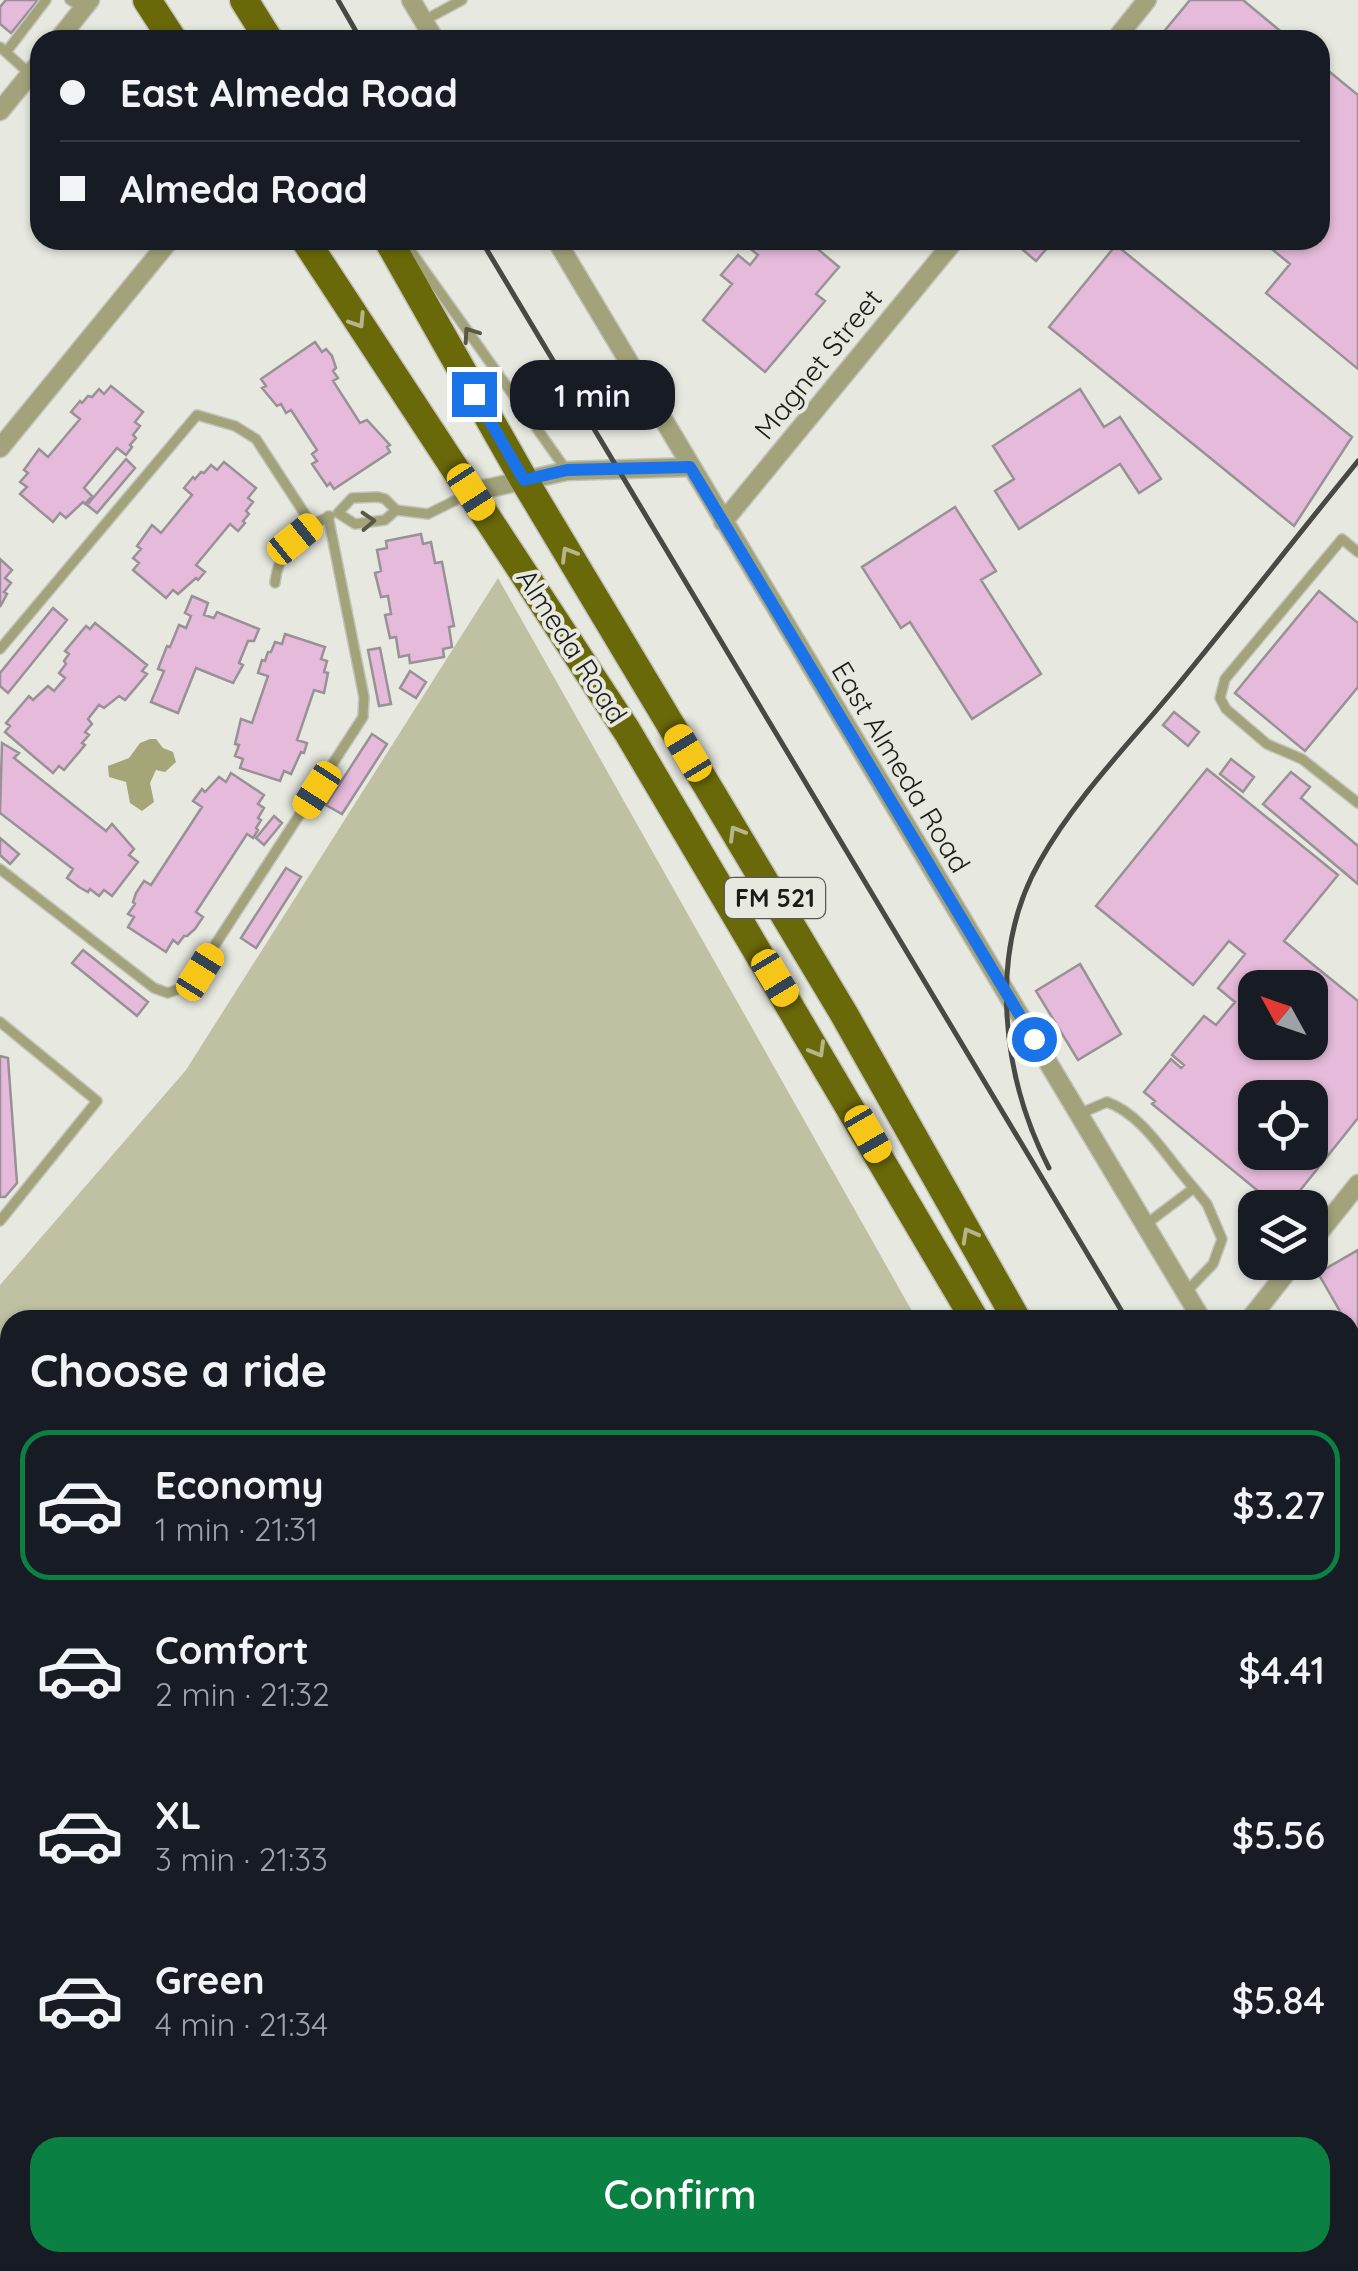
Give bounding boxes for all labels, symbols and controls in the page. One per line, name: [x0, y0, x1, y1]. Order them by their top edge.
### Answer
text: East Almeda Road: [120, 69, 458, 117]
text: Almeda Road: [120, 165, 368, 213]
street label: Magnet Street: [746, 281, 889, 446]
one-way arrow: [346, 311, 365, 329]
one-way arrow: [464, 327, 482, 345]
callout: 1 min: [509, 359, 674, 429]
route end: [452, 372, 497, 417]
text: 1 min: [554, 375, 631, 415]
car: [442, 459, 500, 525]
car: [262, 508, 328, 570]
one-way arrow: [360, 511, 376, 532]
one-way arrow: [561, 547, 580, 565]
street label: Almeda Road: [510, 562, 635, 729]
street label: East Almeda Road: [825, 655, 978, 879]
car: [660, 720, 716, 786]
car: [288, 757, 346, 823]
one-way arrow: [729, 826, 748, 844]
road number: FM 521: [725, 878, 825, 918]
car: [171, 939, 229, 1005]
car: [747, 945, 803, 1011]
north arrow: [1238, 970, 1328, 1060]
map controls: [1238, 970, 1328, 1280]
route start: [1012, 1017, 1057, 1062]
one-way arrow: [806, 1039, 825, 1057]
button: locate: [1238, 1080, 1328, 1170]
car: [840, 1101, 896, 1167]
button: layers: [1238, 1190, 1328, 1280]
one-way arrow: [962, 1228, 981, 1246]
text: Choose a ride: [30, 1342, 327, 1398]
icon: car: [35, 1460, 125, 1550]
text: Economy: [155, 1461, 324, 1509]
text: $3.27: [1232, 1481, 1325, 1529]
text: 1 min · 21:31: [155, 1509, 318, 1549]
icon: car: [35, 1625, 125, 1715]
text: Comfort: [155, 1626, 309, 1674]
text: $4.41: [1238, 1646, 1325, 1694]
text: 2 min · 21:32: [155, 1674, 330, 1714]
icon: car: [35, 1790, 125, 1880]
text: XL: [155, 1791, 201, 1839]
text: $5.56: [1232, 1811, 1325, 1859]
text: 3 min · 21:33: [155, 1839, 328, 1879]
icon: car: [35, 1955, 125, 2045]
text: Green: [155, 1956, 265, 2004]
text: $5.84: [1232, 1976, 1325, 2024]
text: 4 min · 21:34: [155, 2004, 328, 2044]
button: Confirm: [30, 2137, 1330, 2252]

